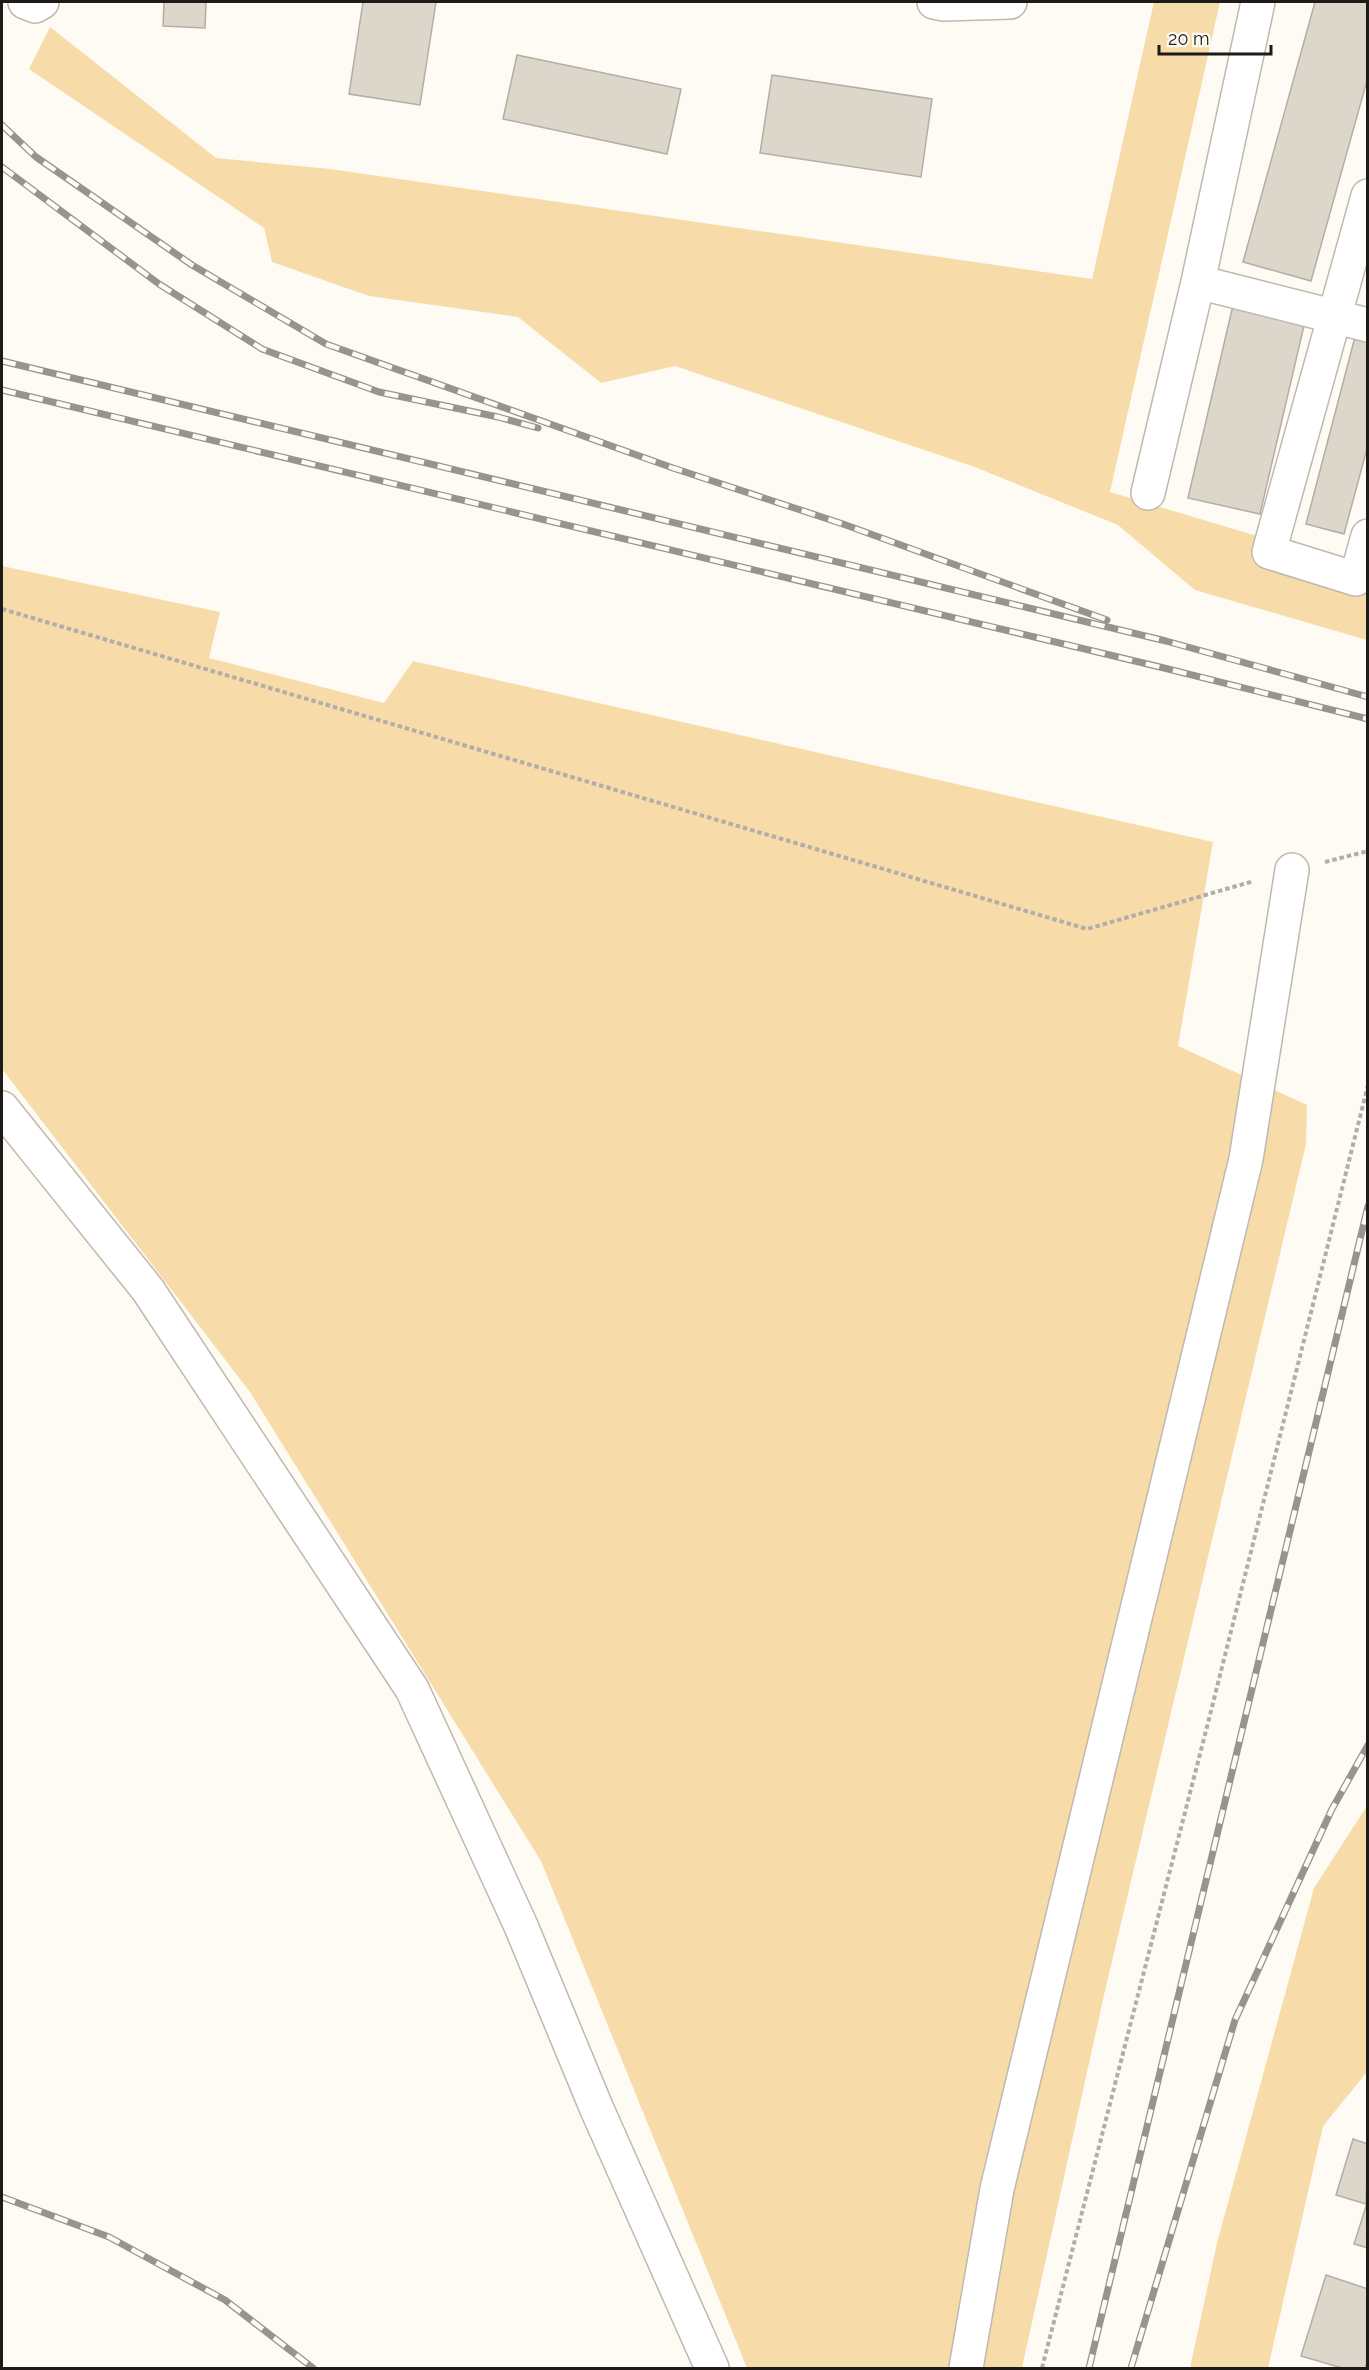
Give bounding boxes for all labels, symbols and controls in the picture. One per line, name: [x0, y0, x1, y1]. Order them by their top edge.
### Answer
scale bar: [1159, 18, 1272, 56]
text: 20 m: [1168, 28, 1210, 49]

